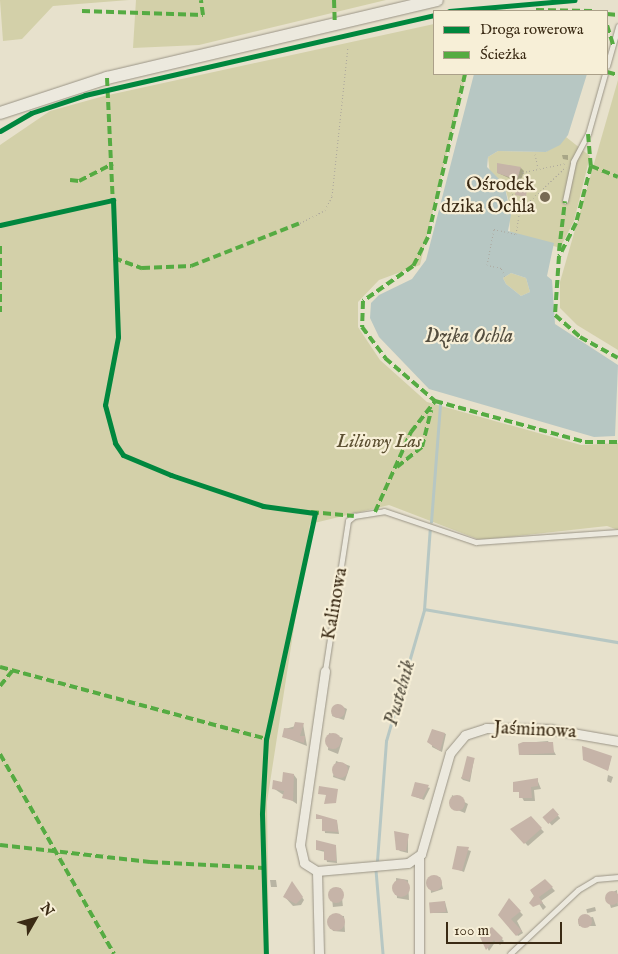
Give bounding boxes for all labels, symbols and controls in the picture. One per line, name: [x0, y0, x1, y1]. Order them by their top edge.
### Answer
legend: [433, 10, 608, 75]
text: Droga rowerowa: [480, 20, 583, 39]
text: Ścieżka: [480, 45, 526, 64]
place label: Ośrodek dzika Ochla: [441, 175, 535, 219]
marker: Ośrodek dzika Ochla: [539, 191, 551, 203]
water label: Dzika Ochla: [425, 324, 513, 348]
park label: Liliowy Las: [337, 432, 421, 454]
street label: Kalinowa: [318, 566, 354, 642]
water label: Pustelnik: [379, 657, 421, 729]
street label: Jaśminowa: [493, 717, 577, 745]
north arrow: [10, 894, 60, 944]
text: N: [36, 899, 58, 920]
scale bar: [448, 912, 564, 944]
text: 100 m: [454, 921, 489, 940]

